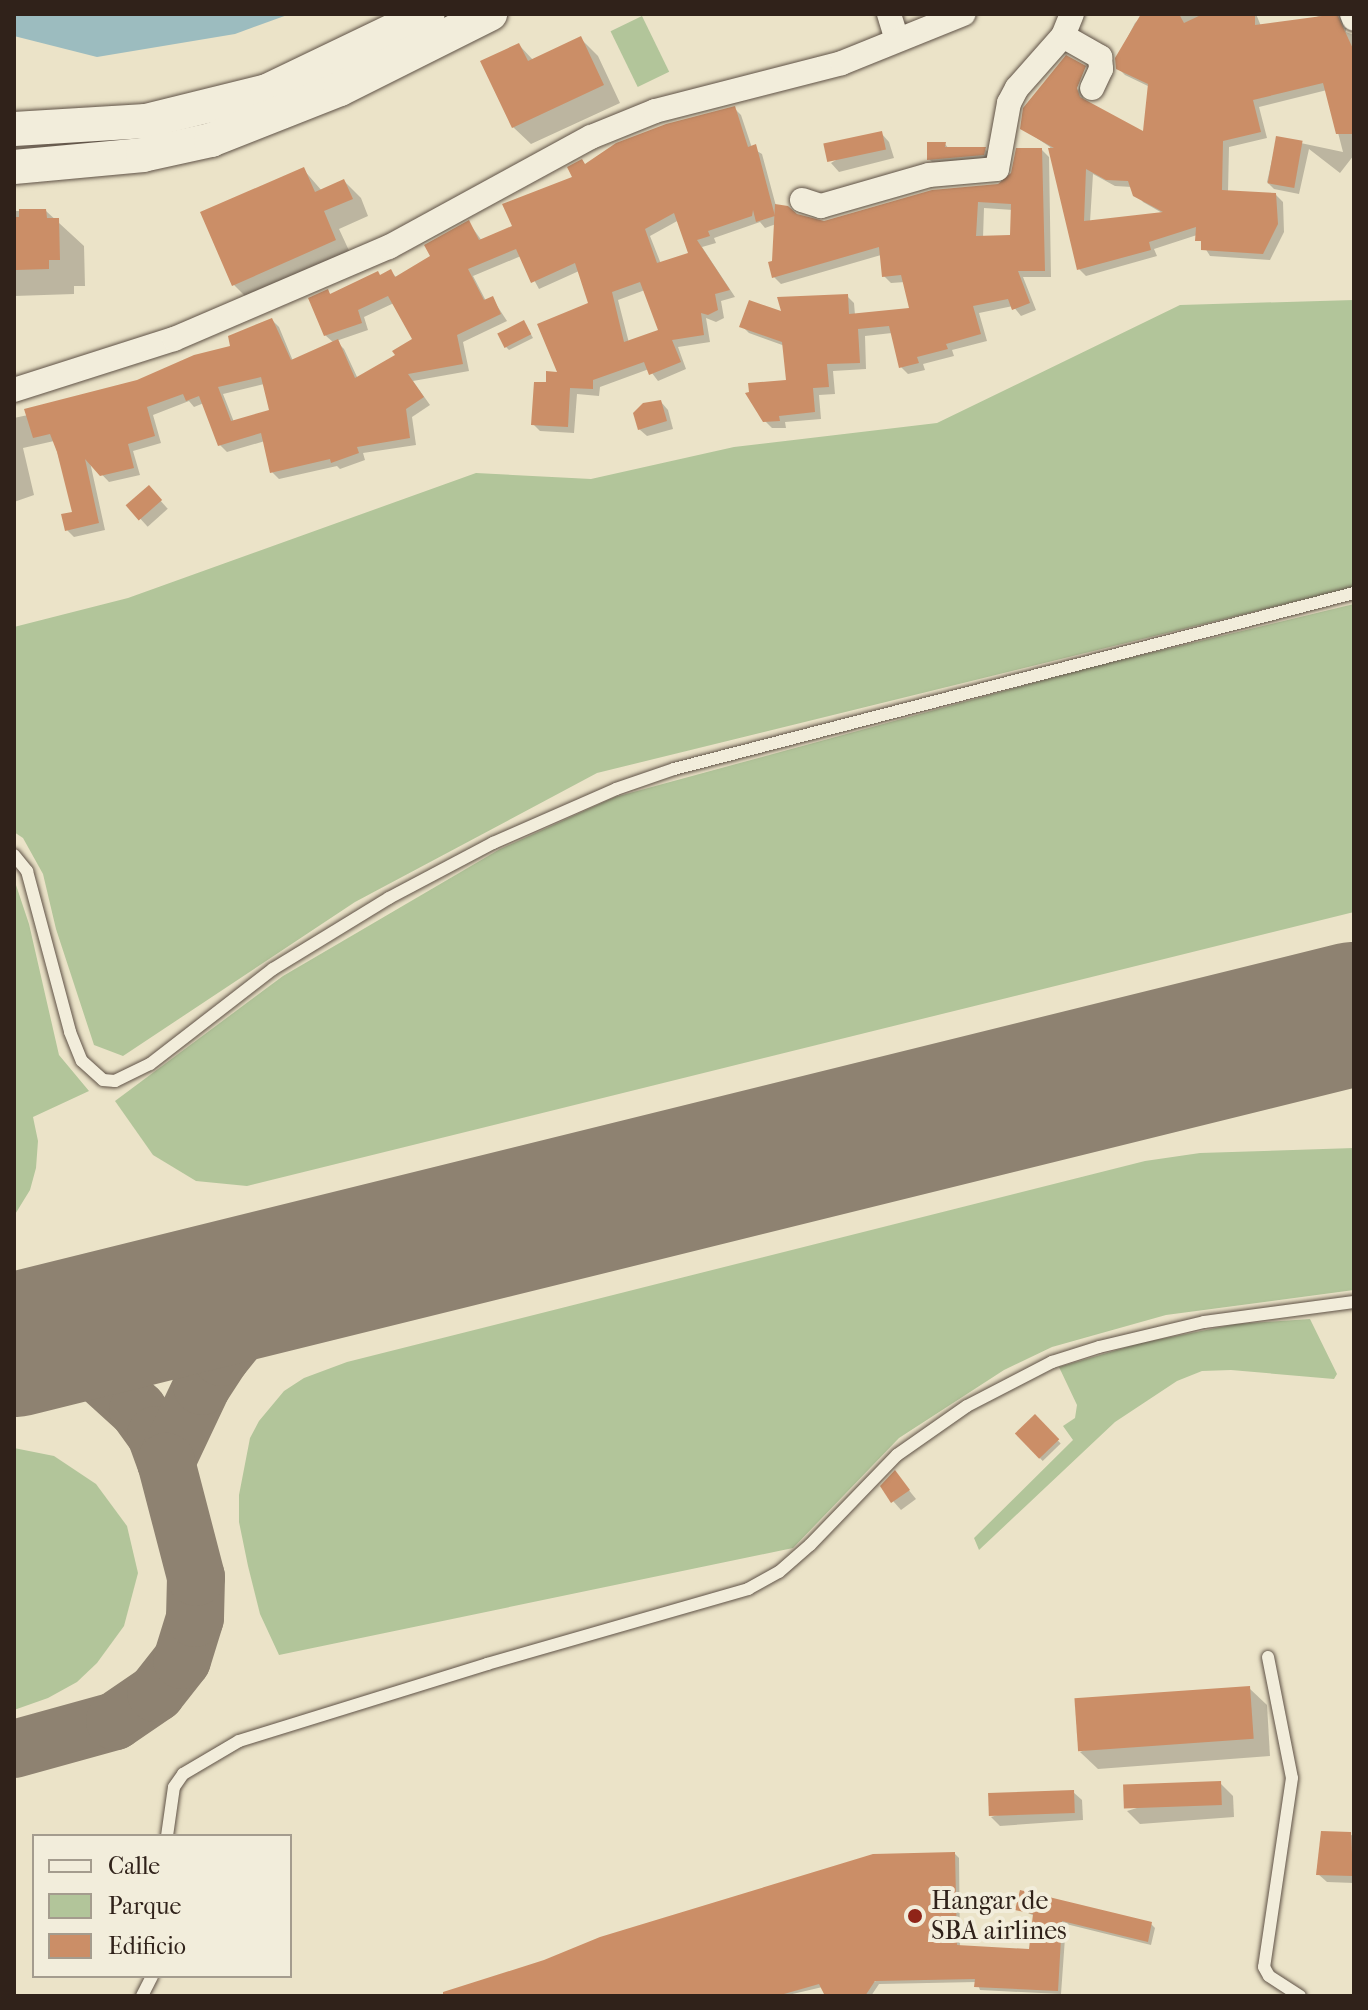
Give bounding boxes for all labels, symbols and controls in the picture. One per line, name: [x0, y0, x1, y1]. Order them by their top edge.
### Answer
legend: [32, 1834, 292, 1978]
text: Calle: [108, 1852, 160, 1880]
place label: Hangar de SBA airlines: [931, 1885, 1067, 1946]
text: Parque: [108, 1892, 181, 1920]
marker: Hangar de SBA airlines: [906, 1907, 924, 1925]
text: Edificio: [108, 1932, 186, 1960]

